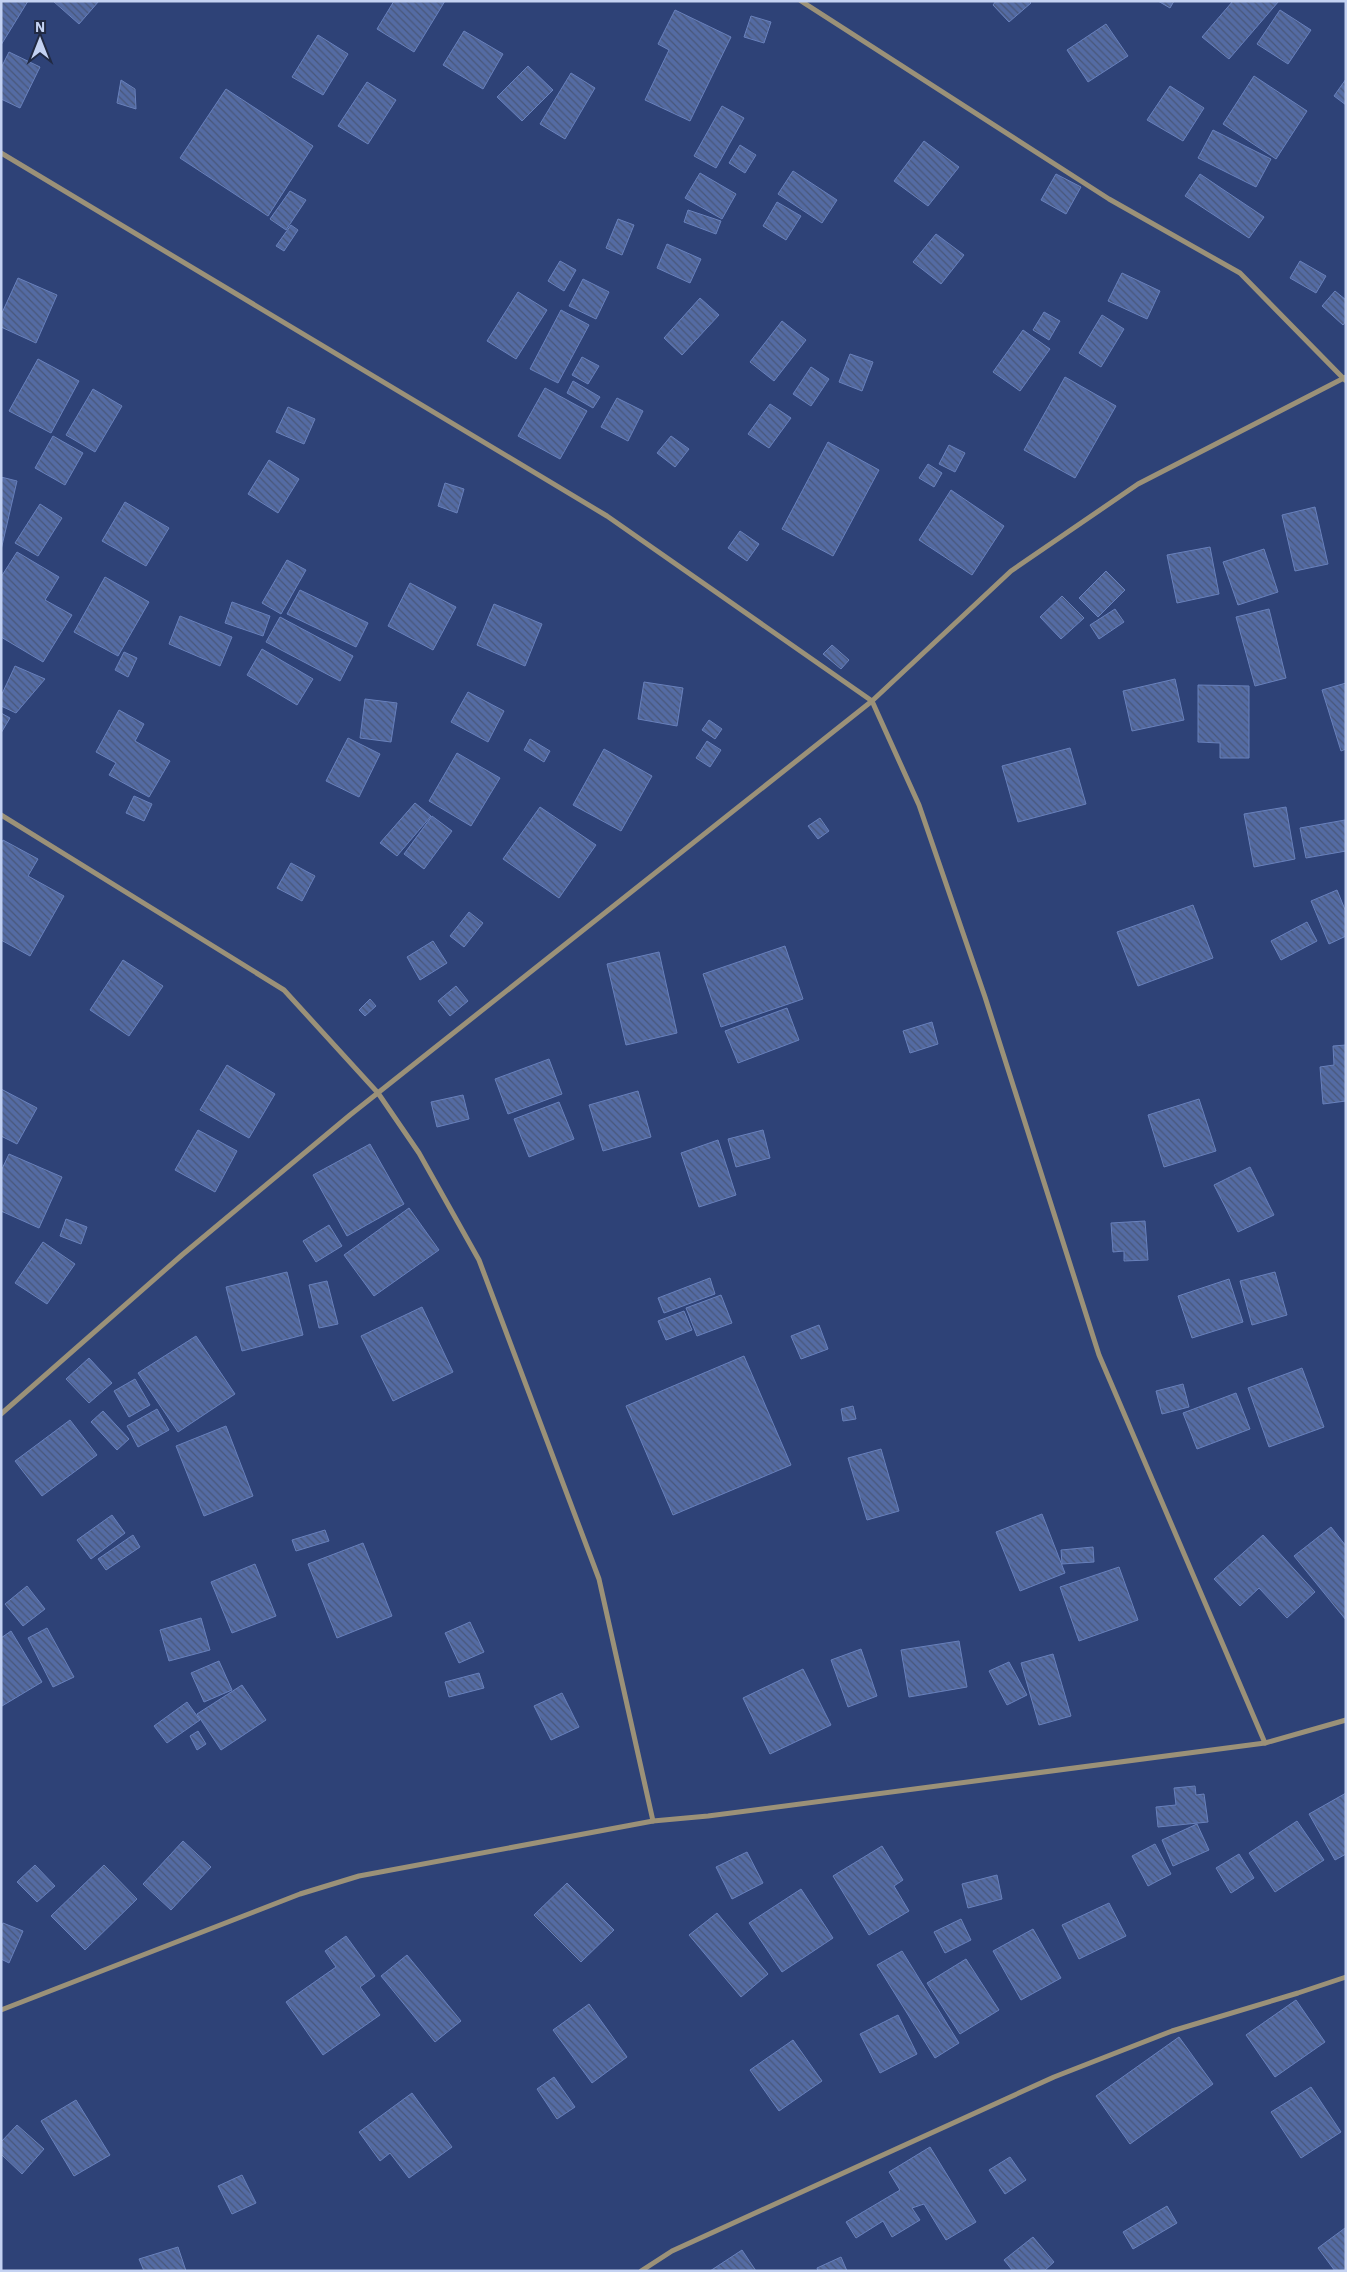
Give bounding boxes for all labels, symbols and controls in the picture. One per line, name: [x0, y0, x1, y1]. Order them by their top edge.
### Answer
north arrow: [15, 15, 65, 65]
text: N: [35, 18, 45, 36]

